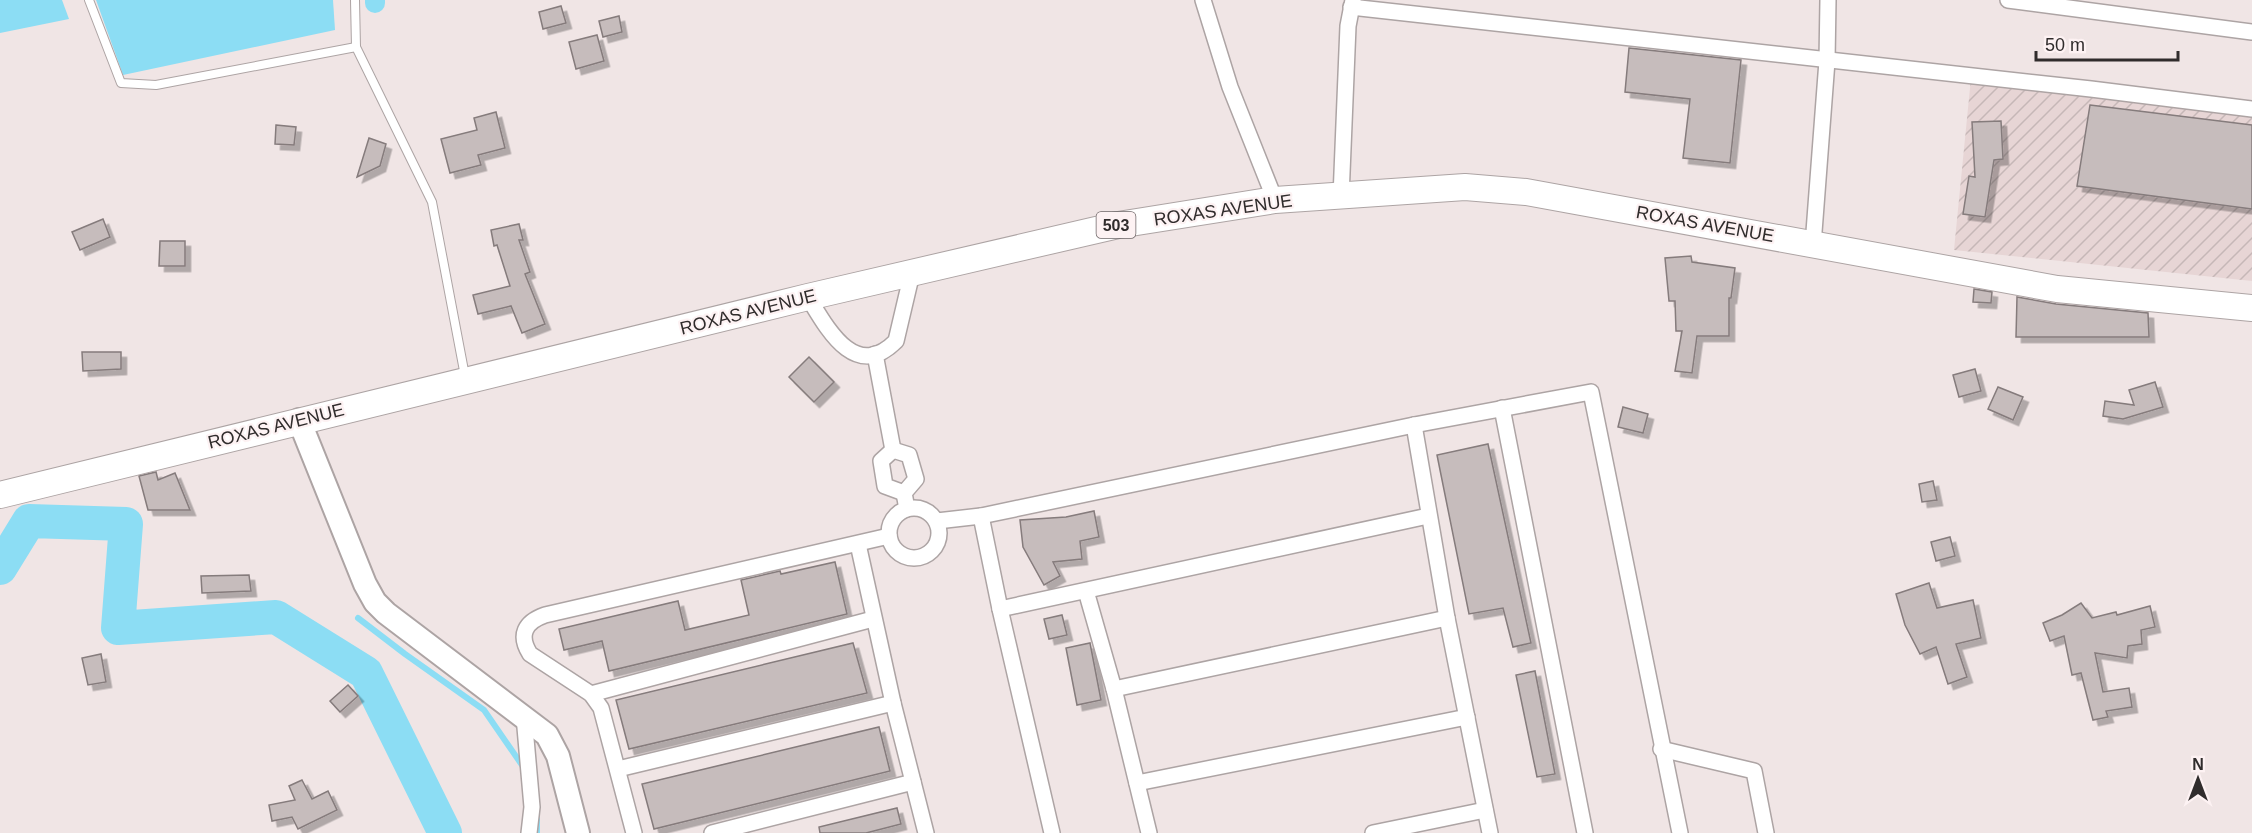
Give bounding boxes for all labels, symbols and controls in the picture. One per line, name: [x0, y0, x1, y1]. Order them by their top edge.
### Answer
scale bar: [2036, 24, 2178, 62]
text: 50 m: [2045, 35, 2085, 55]
street label: ROXAS AVENUE: [1152, 190, 1294, 230]
street label: ROXAS AVENUE: [1634, 202, 1776, 246]
road number: 503: [1096, 212, 1136, 238]
street label: ROXAS AVENUE: [678, 285, 818, 339]
street label: ROXAS AVENUE: [206, 399, 346, 453]
north arrow: [2168, 749, 2228, 809]
text: N: [2192, 756, 2204, 773]

